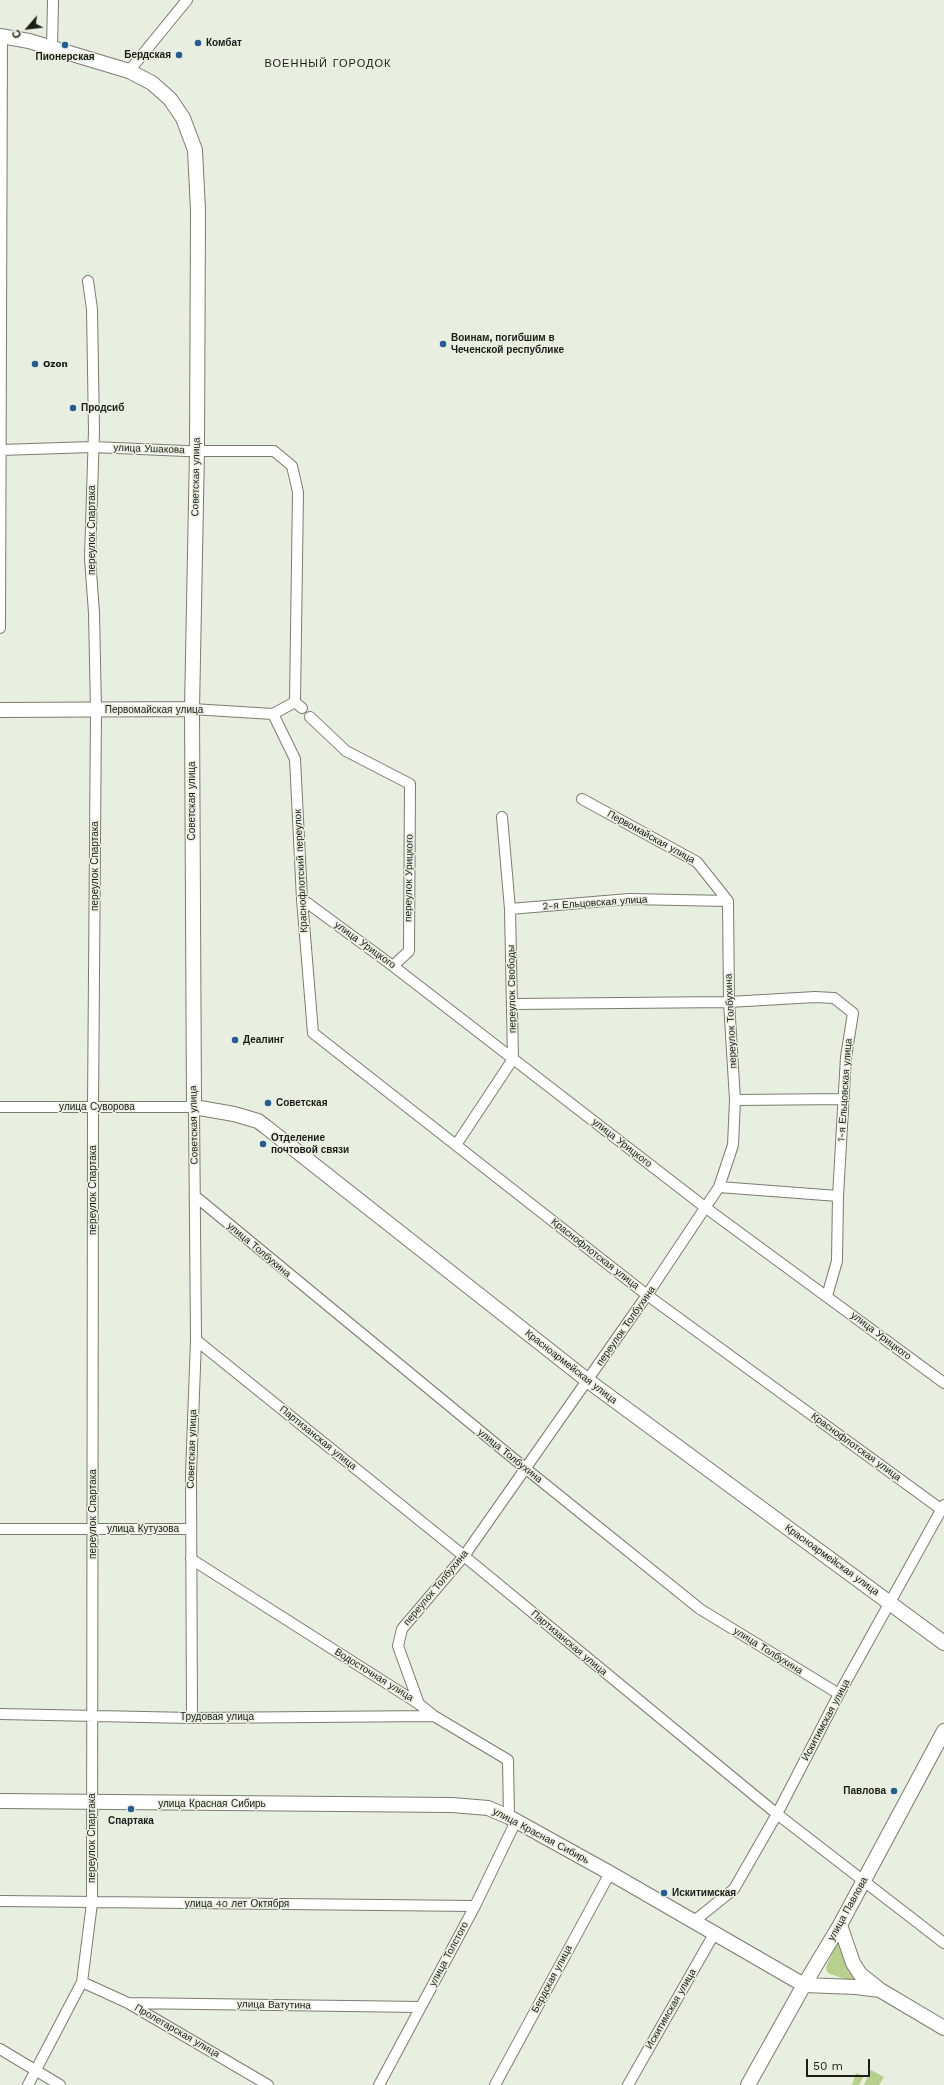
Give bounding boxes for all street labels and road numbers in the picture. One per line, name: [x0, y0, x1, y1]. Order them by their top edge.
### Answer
street label: Советская улица: [189, 437, 203, 517]
street label: улица Ушакова: [113, 442, 185, 456]
street label: переулок Спартака: [86, 485, 98, 575]
street label: Первомайская улица: [105, 704, 203, 716]
street label: Советская улица: [186, 761, 198, 841]
street label: Первомайская улица: [605, 808, 697, 866]
street label: Краснофлотский переулок: [292, 809, 310, 933]
street label: переулок Спартака: [89, 821, 101, 911]
street label: переулок Урицкого: [402, 834, 416, 922]
street label: 2-я Ельцовская улица: [542, 893, 648, 913]
street label: улица Урицкого: [332, 919, 398, 971]
street label: переулок Свободы: [505, 945, 519, 1033]
street label: переулок Толбухина: [723, 973, 739, 1069]
street label: 1-я Ельцовская улица: [835, 1038, 855, 1142]
street label: Советская улица: [187, 1085, 201, 1165]
street label: улица Суворова: [59, 1101, 135, 1113]
street label: улица Урицкого: [590, 1116, 654, 1170]
street label: переулок Спартака: [87, 1145, 99, 1235]
street label: Краснофлотская улица: [549, 1216, 641, 1292]
street label: улица Толбухина: [225, 1220, 293, 1280]
street label: переулок Толбухина: [594, 1284, 658, 1368]
street label: улица Урицкого: [848, 1309, 914, 1363]
street label: Красноармейская улица: [523, 1327, 619, 1407]
street label: Партизанская улица: [277, 1403, 359, 1473]
street label: Советская улица: [185, 1409, 199, 1489]
street label: Краснофлотская улица: [809, 1410, 903, 1484]
street label: улица Толбухина: [475, 1426, 545, 1486]
street label: переулок Спартака: [87, 1469, 99, 1559]
street label: Красноармейская улица: [783, 1522, 881, 1598]
street label: улица Кутузова: [107, 1523, 179, 1535]
street label: переулок Толбухина: [401, 1548, 471, 1628]
street label: Партизанская улица: [529, 1608, 609, 1678]
street label: улица Толбухина: [731, 1625, 805, 1677]
street label: Водосточная улица: [332, 1646, 416, 1704]
street label: Искитимская улица: [799, 1677, 853, 1763]
street label: Трудовая улица: [180, 1711, 254, 1723]
street label: переулок Спартака: [86, 1793, 98, 1883]
street label: улица Красная Сибирь: [158, 1798, 266, 1810]
street label: улица Красная Сибирь: [491, 1805, 591, 1867]
street label: улица Павлова: [826, 1875, 870, 1943]
street label: улица 40 лет Октября: [185, 1898, 289, 1910]
street label: улица Толстого: [427, 1920, 471, 1988]
street label: Бердская улица: [529, 1943, 575, 2015]
street label: Искитимская улица: [643, 1967, 699, 2051]
street label: улица Ватутина: [237, 1998, 311, 2012]
street label: Пролетарская улица: [132, 2002, 222, 2060]

